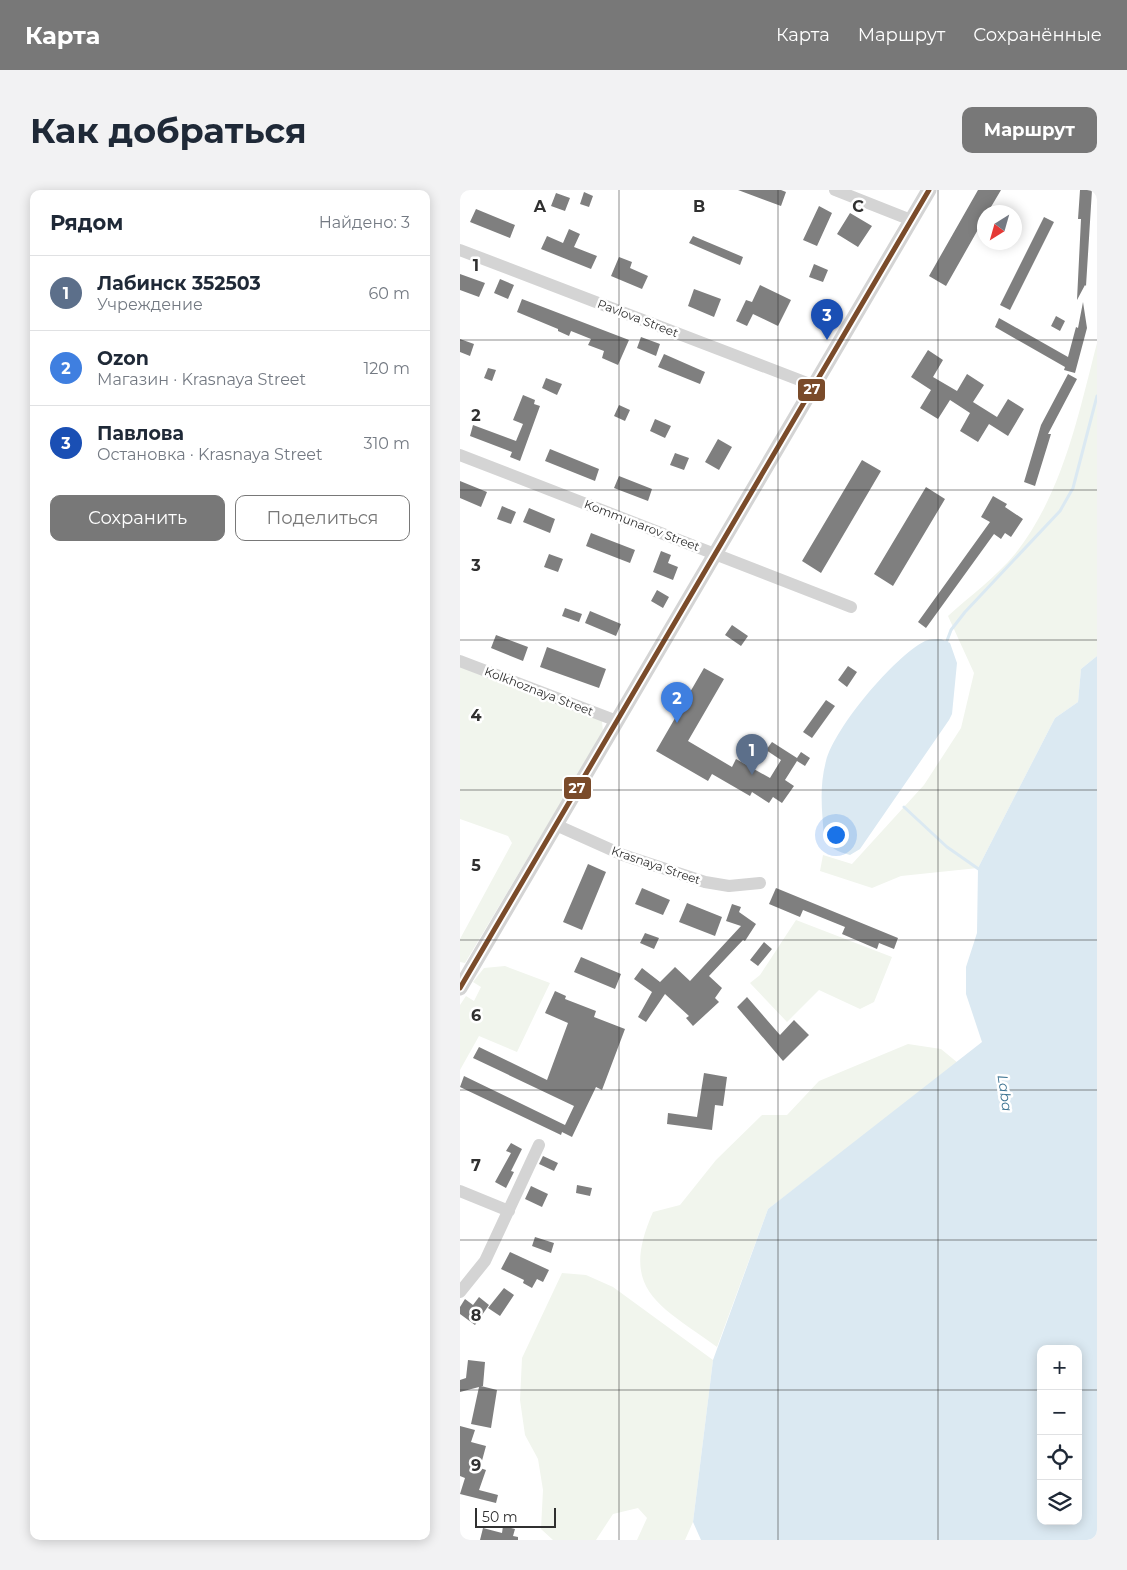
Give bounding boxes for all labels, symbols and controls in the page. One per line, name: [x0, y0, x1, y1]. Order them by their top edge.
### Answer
text: Карта: [25, 21, 100, 50]
text: Карта: [776, 24, 830, 46]
text: Маршрут: [858, 24, 945, 46]
text: Сохранённые: [973, 24, 1102, 46]
button: Маршрут: [962, 107, 1097, 153]
text: Как добраться: [30, 109, 307, 152]
text: A: [533, 197, 547, 216]
text: B: [693, 197, 705, 216]
text: C: [852, 197, 864, 216]
north arrow: [977, 205, 1022, 250]
text: Рядом: [50, 210, 123, 235]
text: Найдено: 3: [319, 213, 410, 232]
text: 1: [473, 256, 479, 275]
text: Лабинск 352503: [97, 272, 261, 295]
text: 1: [63, 284, 69, 303]
text: 60 m: [368, 284, 410, 303]
text: Учреждение: [97, 295, 203, 314]
street label: Pavlova Street: [596, 296, 681, 340]
pin: 3: [811, 299, 843, 340]
text: Ozon: [97, 347, 149, 370]
text: 2: [61, 359, 71, 378]
text: 120 m: [363, 359, 410, 378]
text: Магазин · Krasnaya Street: [97, 370, 306, 389]
line badge: 27: [797, 378, 826, 402]
text: 27: [804, 380, 821, 398]
text: 2: [471, 406, 481, 425]
text: Павлова: [97, 422, 184, 445]
text: 3: [61, 434, 71, 453]
text: 310 m: [363, 434, 410, 453]
text: Остановка · Krasnaya Street: [97, 445, 323, 464]
button: Сохранить: [50, 495, 225, 541]
button: Поделиться: [235, 495, 410, 541]
street label: Kommunarov Street: [582, 496, 702, 554]
text: 3: [470, 556, 481, 575]
street label: Kolkhoznaya Street: [482, 663, 596, 719]
pin: 2: [661, 682, 693, 723]
text: 4: [470, 706, 482, 725]
pin: 1: [736, 734, 768, 775]
line badge: 27: [563, 776, 592, 800]
text: 27: [569, 779, 586, 797]
your location: [823, 822, 849, 848]
street label: Krasnaya Street: [609, 843, 703, 887]
text: 5: [471, 856, 481, 875]
text: 6: [471, 1006, 481, 1025]
water label: Laba: [994, 1074, 1016, 1112]
text: 7: [471, 1156, 481, 1175]
text: 8: [471, 1306, 481, 1325]
map controls: [1037, 1345, 1082, 1525]
button: +: [1037, 1345, 1082, 1390]
button: −: [1037, 1390, 1082, 1435]
button: locate: [1037, 1435, 1082, 1480]
text: 9: [471, 1456, 481, 1475]
button: layers: [1037, 1480, 1082, 1525]
scale bar: [475, 1505, 556, 1528]
text: 50 m: [482, 1508, 518, 1526]

